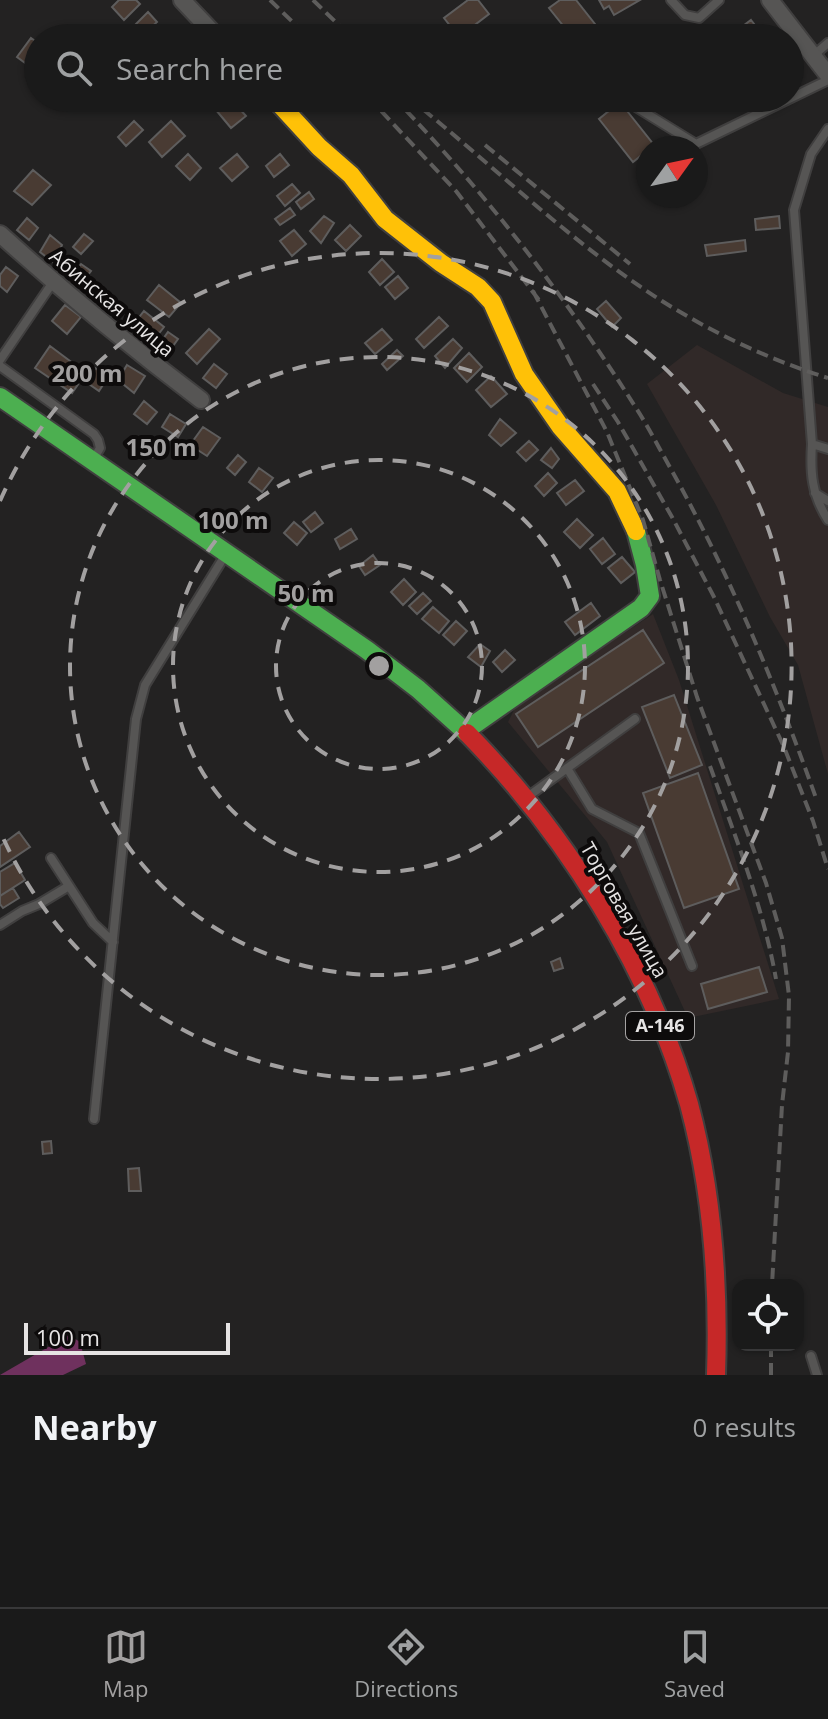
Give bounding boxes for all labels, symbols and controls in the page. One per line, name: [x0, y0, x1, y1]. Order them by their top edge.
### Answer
search box: [24, 24, 804, 112]
icon: search: [52, 46, 96, 90]
text: Search here: [116, 48, 283, 89]
north arrow: [636, 136, 708, 208]
street label: Абинская улица: [44, 242, 180, 363]
text: 200 m: [52, 356, 122, 389]
text: 150 m: [126, 430, 196, 463]
text: 100 m: [198, 503, 268, 536]
text: 50 m: [277, 576, 335, 609]
centre of rings: [365, 652, 393, 680]
street label: Торговая улица: [575, 837, 674, 983]
road number: А-146: [626, 1012, 694, 1040]
map controls: [732, 1279, 804, 1351]
button: locate: [732, 1279, 804, 1351]
scale bar: [24, 1319, 230, 1355]
text: 100 m: [36, 1322, 100, 1352]
text: Nearby: [32, 1404, 157, 1450]
text: 0 results: [693, 1409, 796, 1445]
tab: Map: [103, 1625, 148, 1703]
tab: Directions: [354, 1625, 458, 1703]
tab: Saved: [664, 1625, 725, 1703]

